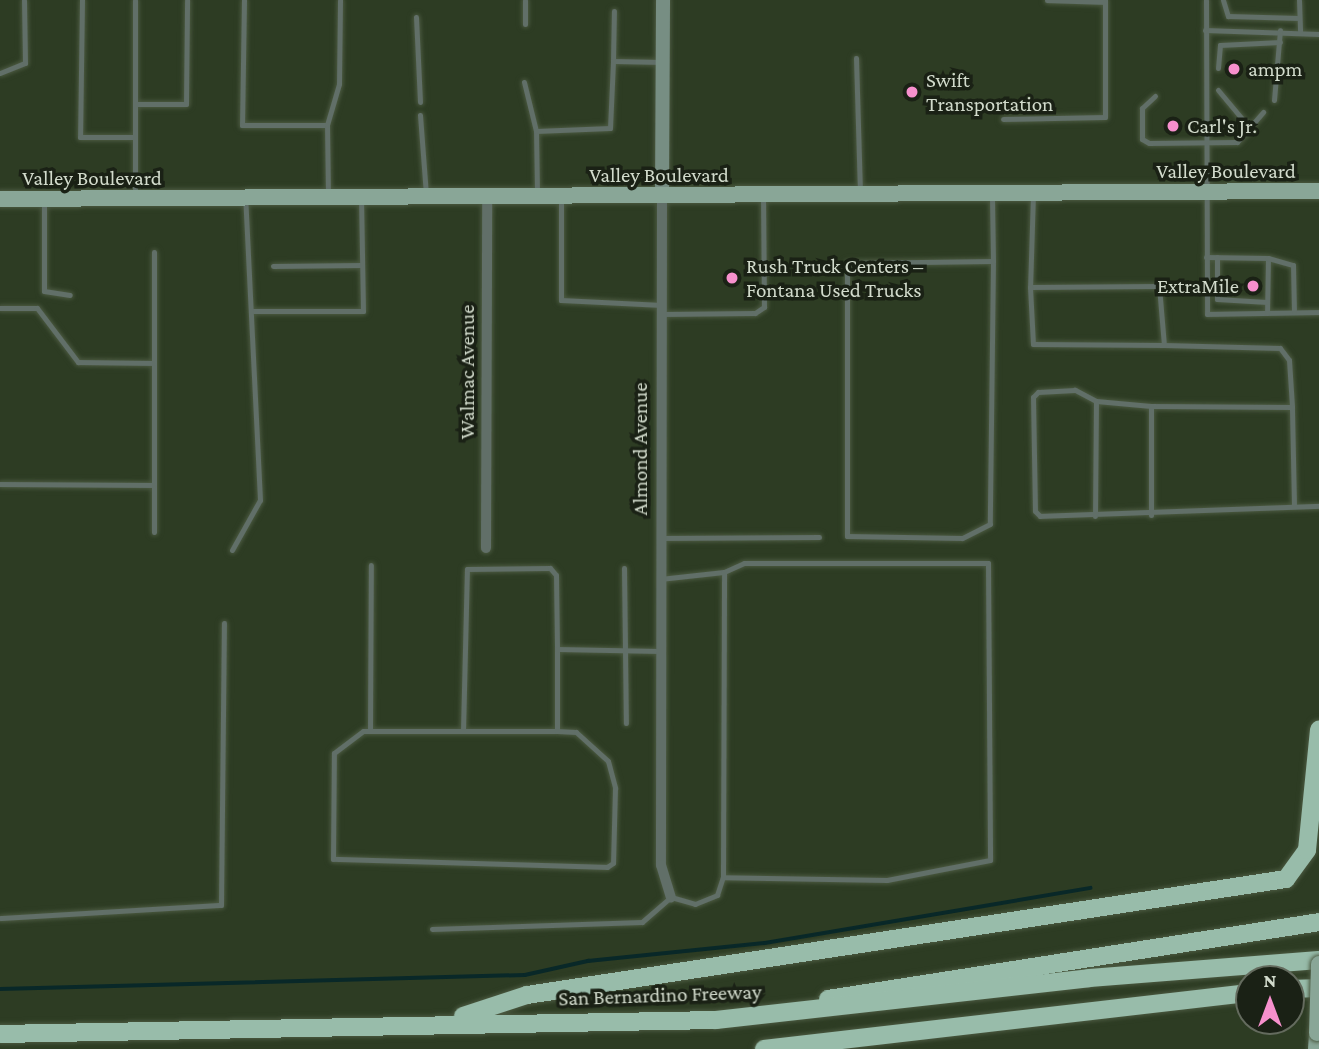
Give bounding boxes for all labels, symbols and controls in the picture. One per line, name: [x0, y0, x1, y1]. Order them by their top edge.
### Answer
place label: ampm: [1248, 56, 1302, 82]
marker: ampm: [1226, 61, 1242, 77]
place label: Swift Transportation: [926, 67, 1053, 117]
marker: Swift Transportation: [904, 84, 920, 100]
place label: Carl's Jr.: [1187, 113, 1257, 139]
marker: Carl's Jr.: [1165, 118, 1181, 134]
street label: Valley Boulevard: [1156, 158, 1296, 184]
street label: Valley Boulevard: [589, 162, 729, 188]
street label: Valley Boulevard: [22, 165, 162, 191]
place label: Rush Truck Centers – Fontana Used Trucks: [746, 253, 923, 303]
marker: Rush Truck Centers – Fontana Used Trucks: [724, 270, 740, 286]
place label: ExtraMile: [1157, 273, 1239, 299]
marker: ExtraMile: [1245, 278, 1261, 294]
street label: Walmac Avenue: [454, 305, 480, 439]
street label: Almond Avenue: [627, 383, 653, 515]
north arrow: [1235, 965, 1305, 1035]
text: N: [1264, 970, 1276, 991]
street label: San Bernardino Freeway: [558, 979, 762, 1011]

